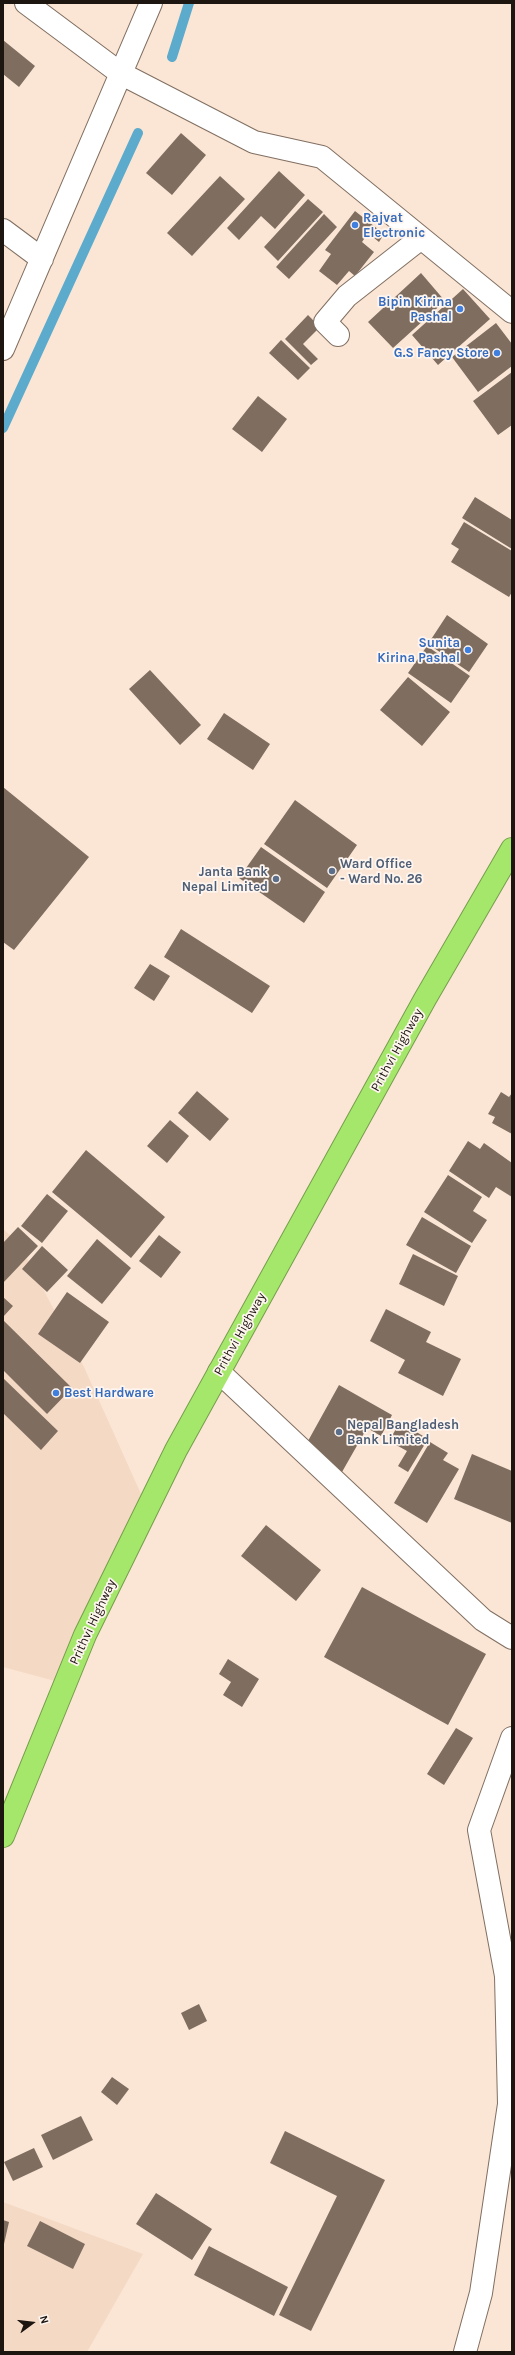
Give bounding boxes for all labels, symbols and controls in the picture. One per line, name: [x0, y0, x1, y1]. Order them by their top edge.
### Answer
place label: Rajvat Electronic: [363, 210, 425, 241]
marker: Rajvat Electronic: [350, 220, 360, 230]
place label: Bipin Kirina Pashal: [378, 294, 452, 325]
marker: Bipin Kirina Pashal: [455, 304, 465, 314]
place label: G.S Fancy Store: [394, 345, 489, 361]
marker: G.S Fancy Store: [492, 348, 502, 358]
place label: Sunita Kirina Pashal: [377, 635, 460, 666]
marker: Sunita Kirina Pashal: [463, 645, 473, 655]
place label: Ward Office - Ward No. 26: [340, 856, 422, 887]
place label: Janta Bank Nepal Limited: [182, 864, 268, 895]
marker: Ward Office - Ward No. 26: [327, 866, 337, 876]
marker: Janta Bank Nepal Limited: [271, 874, 281, 884]
street label: Prithvi Highway: [368, 1006, 426, 1094]
street label: Prithvi Highway: [211, 1290, 269, 1378]
place label: Best Hardware: [64, 1385, 154, 1401]
marker: Best Hardware: [51, 1388, 61, 1398]
place label: Nepal Bangladesh Bank Limited: [347, 1417, 459, 1448]
marker: Nepal Bangladesh Bank Limited: [334, 1427, 344, 1437]
street label: Prithvi Highway: [66, 1577, 120, 1667]
north arrow: [12, 2303, 52, 2343]
text: N: [37, 2314, 51, 2325]

